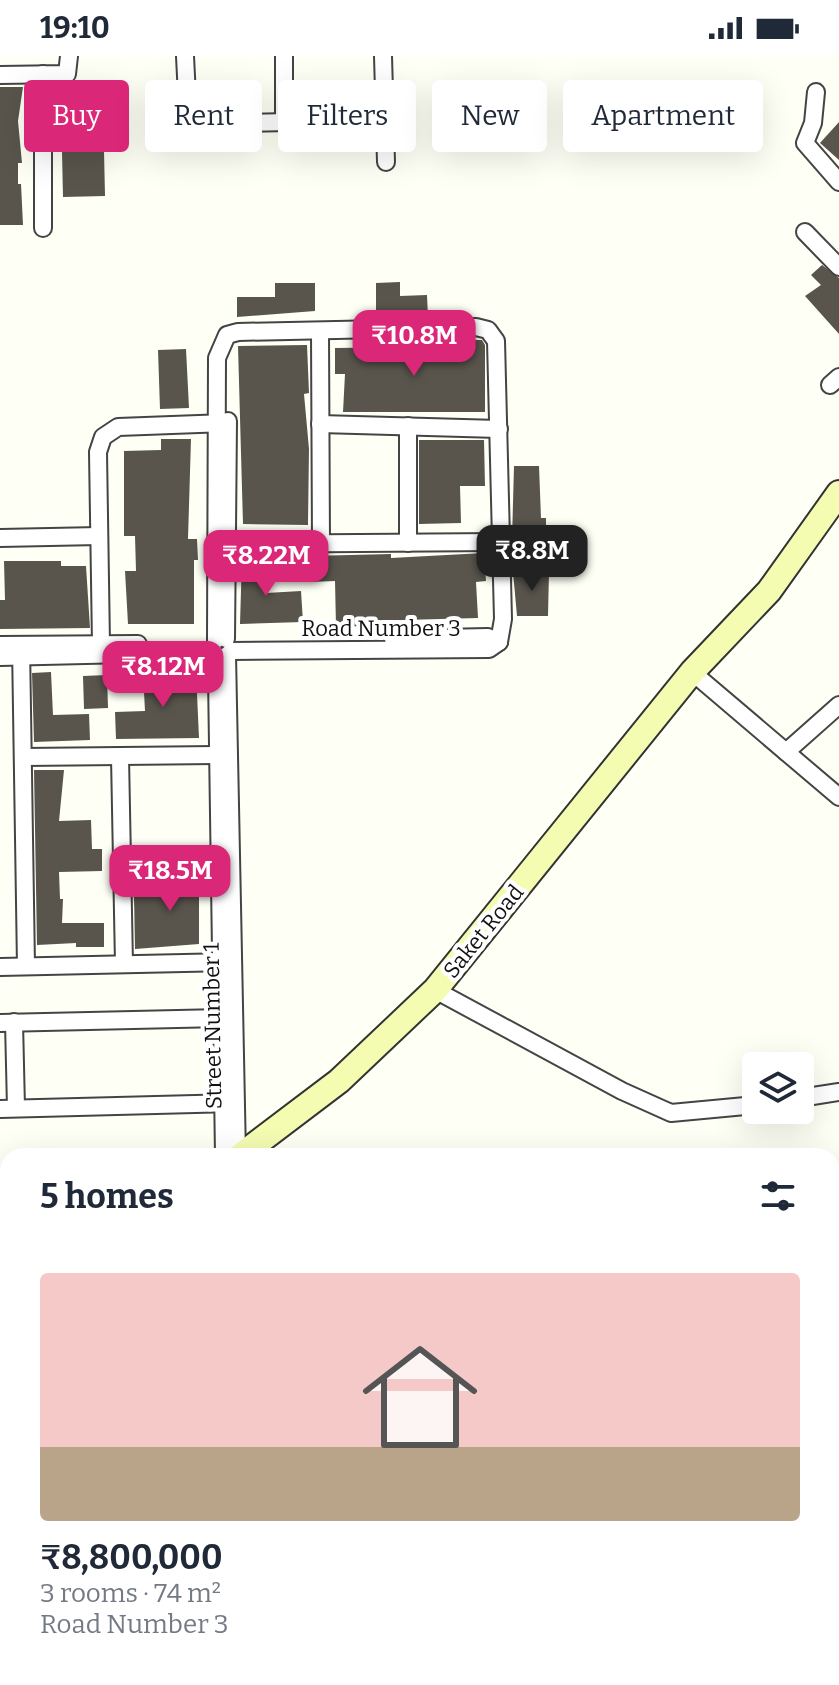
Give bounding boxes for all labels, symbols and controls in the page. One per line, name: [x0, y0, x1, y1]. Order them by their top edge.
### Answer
text: 19:10: [40, 10, 110, 46]
chip: Buy: [24, 80, 129, 152]
chip: Rent: [145, 80, 262, 152]
chip: Filters: [278, 80, 416, 152]
chip: New: [432, 80, 547, 152]
chip: Apartment: [563, 80, 763, 152]
pin: ₹10.8M: [349, 310, 479, 378]
text: ₹10.8M: [371, 320, 457, 351]
pin: ₹8.8M: [476, 525, 588, 593]
pin: ₹8.22M: [201, 530, 331, 598]
text: ₹8.8M: [495, 535, 569, 566]
text: ₹8.22M: [221, 540, 311, 571]
street label: Road Number 3: [301, 615, 461, 642]
pin: ₹8.12M: [98, 641, 228, 709]
text: ₹8.12M: [120, 651, 206, 682]
pin: ₹18.5M: [105, 845, 235, 913]
text: ₹18.5M: [127, 855, 213, 886]
street label: Saket Road: [437, 879, 529, 984]
street label: Street Number 1: [198, 943, 227, 1109]
map controls: [742, 1052, 814, 1124]
button: layers: [742, 1052, 814, 1124]
icon: filters: [756, 1174, 800, 1218]
text: 5 homes: [40, 1176, 174, 1217]
icon: home: [348, 1325, 492, 1469]
text: ₹8,800,000: [40, 1537, 223, 1578]
text: 3 rooms · 74 m²: [40, 1578, 221, 1609]
text: Road Number 3: [40, 1609, 229, 1640]

